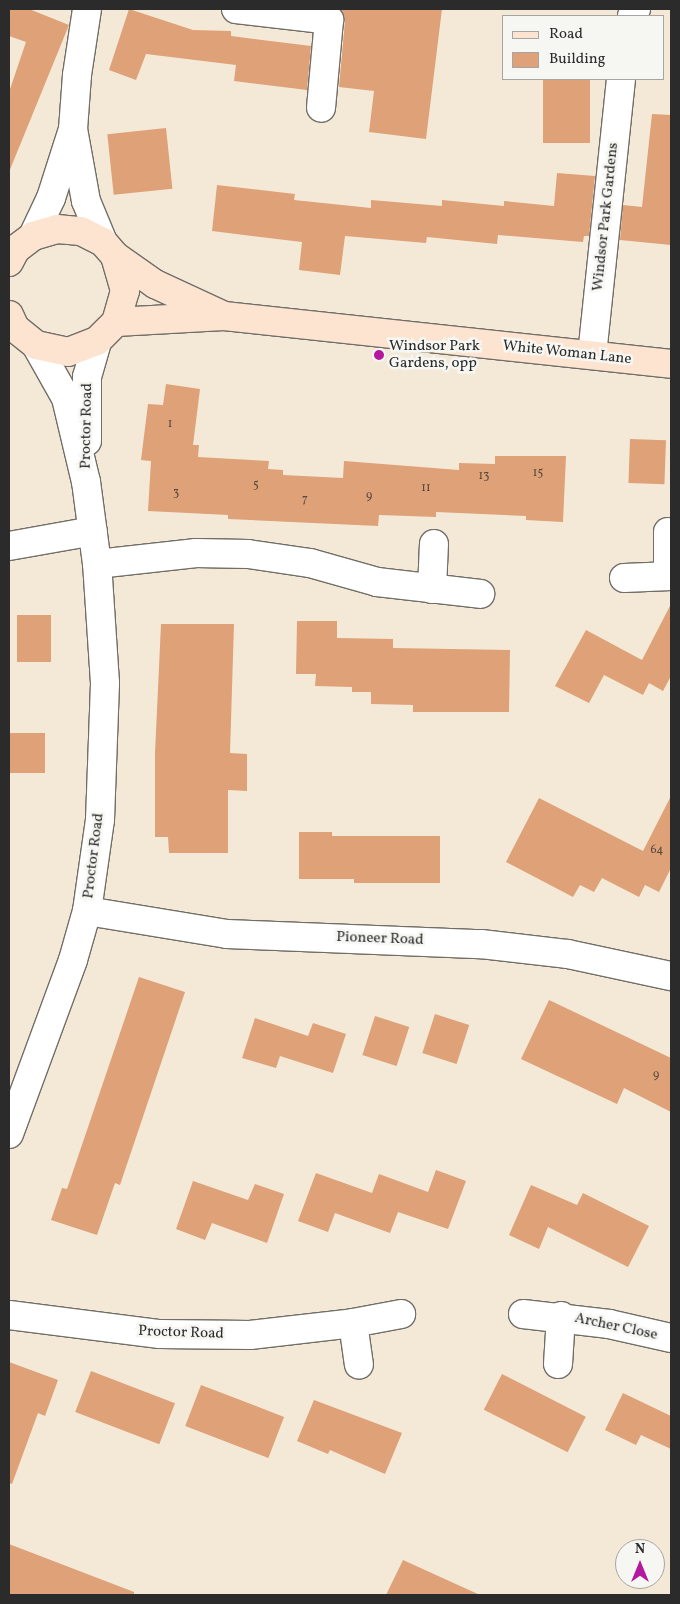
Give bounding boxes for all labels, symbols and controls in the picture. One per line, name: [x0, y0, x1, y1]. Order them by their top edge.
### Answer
legend: [502, 15, 665, 80]
text: Road: [549, 24, 583, 45]
text: Building: [549, 49, 605, 70]
street label: Windsor Park Gardens: [589, 142, 623, 292]
place label: Windsor Park Gardens, opp: [389, 337, 480, 372]
street label: White Woman Lane: [501, 337, 633, 369]
marker: Windsor Park Gardens, opp: [373, 349, 385, 361]
street label: Proctor Road: [77, 383, 97, 469]
house number: 1: [168, 418, 172, 432]
house number: 15: [533, 467, 543, 481]
house number: 13: [479, 470, 489, 484]
house number: 5: [253, 479, 259, 493]
house number: 11: [421, 482, 431, 496]
house number: 3: [173, 487, 179, 501]
house number: 9: [366, 490, 372, 504]
house number: 7: [302, 493, 308, 507]
street label: Proctor Road: [80, 812, 108, 900]
house number: 64: [651, 844, 663, 858]
street label: Pioneer Road: [336, 928, 424, 950]
house number: 9: [653, 1069, 659, 1083]
street label: Archer Close: [573, 1309, 659, 1345]
street label: Proctor Road: [138, 1323, 224, 1343]
north arrow: [615, 1539, 665, 1589]
text: N: [635, 1540, 645, 1559]

